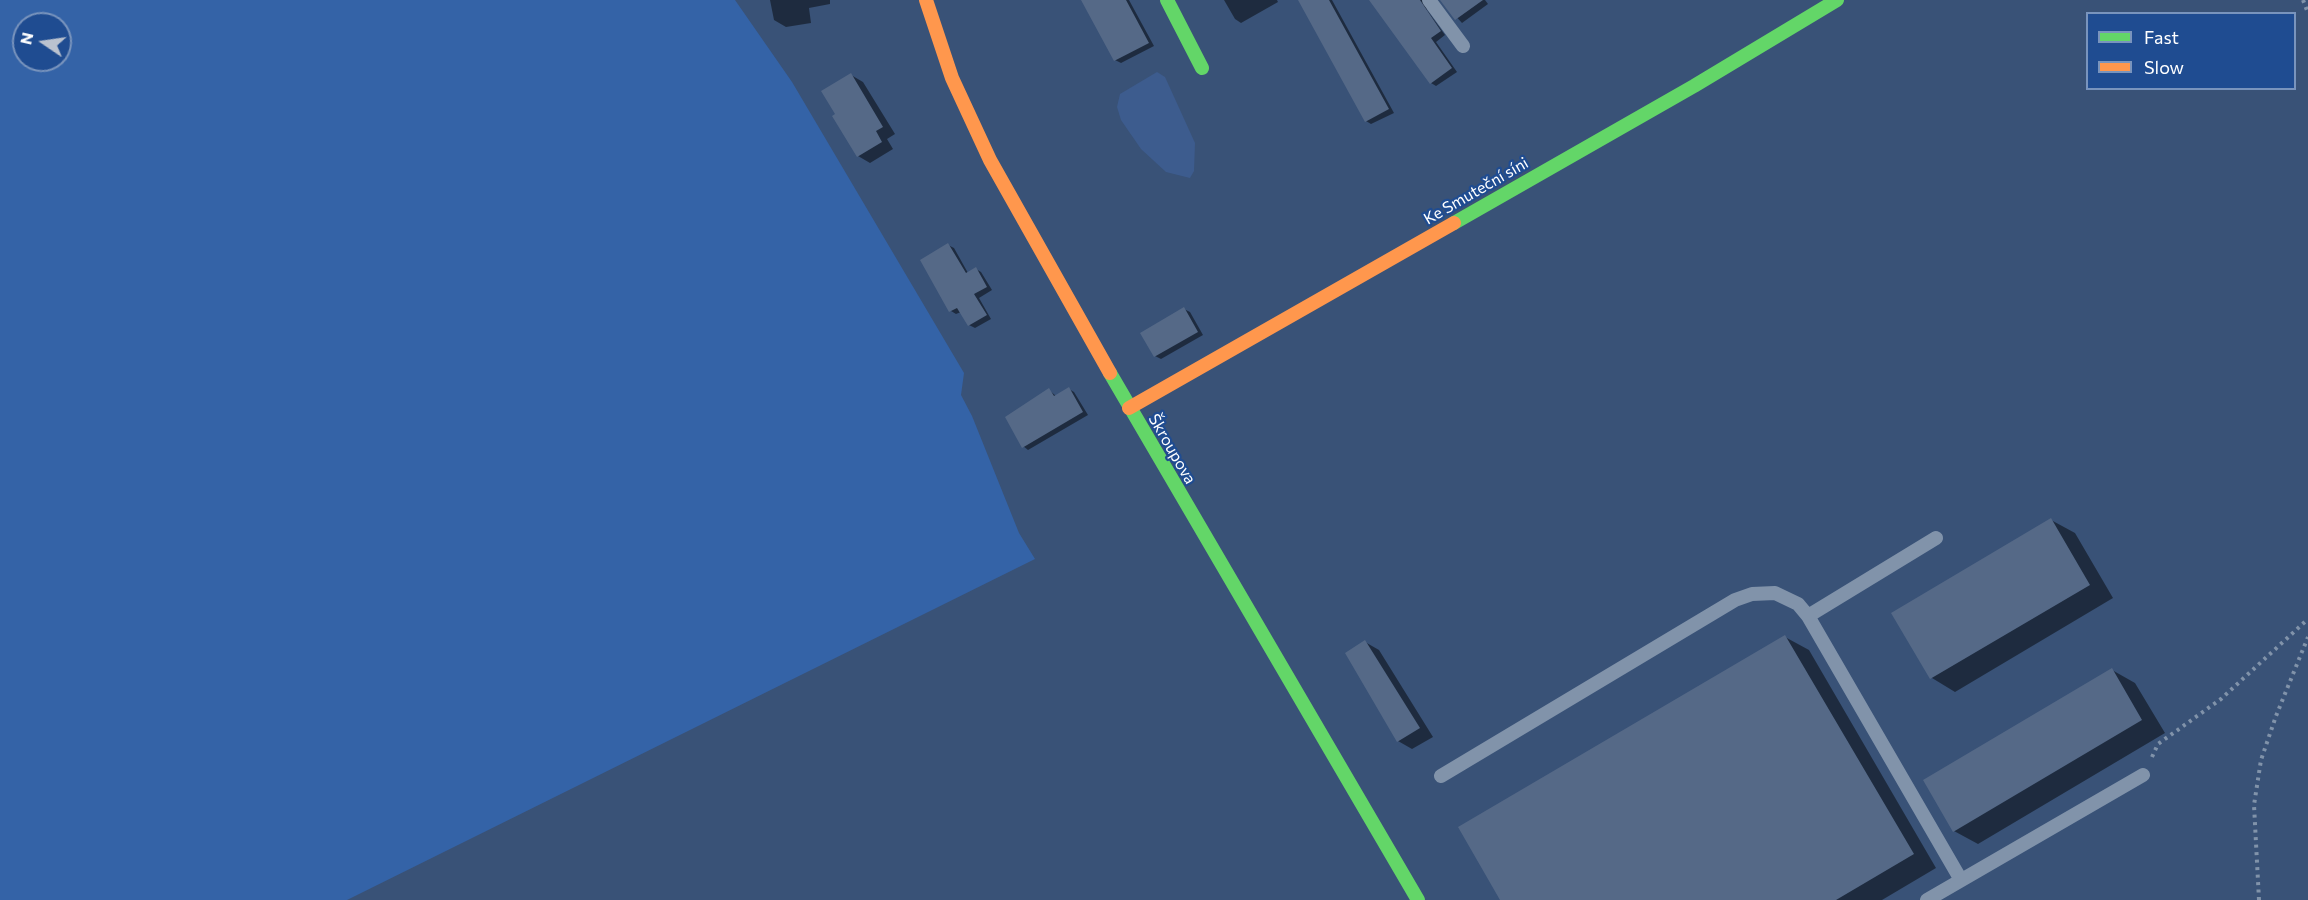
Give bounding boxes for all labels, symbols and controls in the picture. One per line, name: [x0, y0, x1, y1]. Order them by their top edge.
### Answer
north arrow: [12, 12, 72, 72]
legend: [2086, 12, 2296, 90]
text: Fast: [2144, 26, 2179, 48]
text: N: [15, 30, 37, 46]
text: Slow: [2144, 56, 2184, 78]
street label: Ke Smuteční síni: [1420, 153, 1532, 229]
street label: Škroupova: [1144, 411, 1200, 487]

